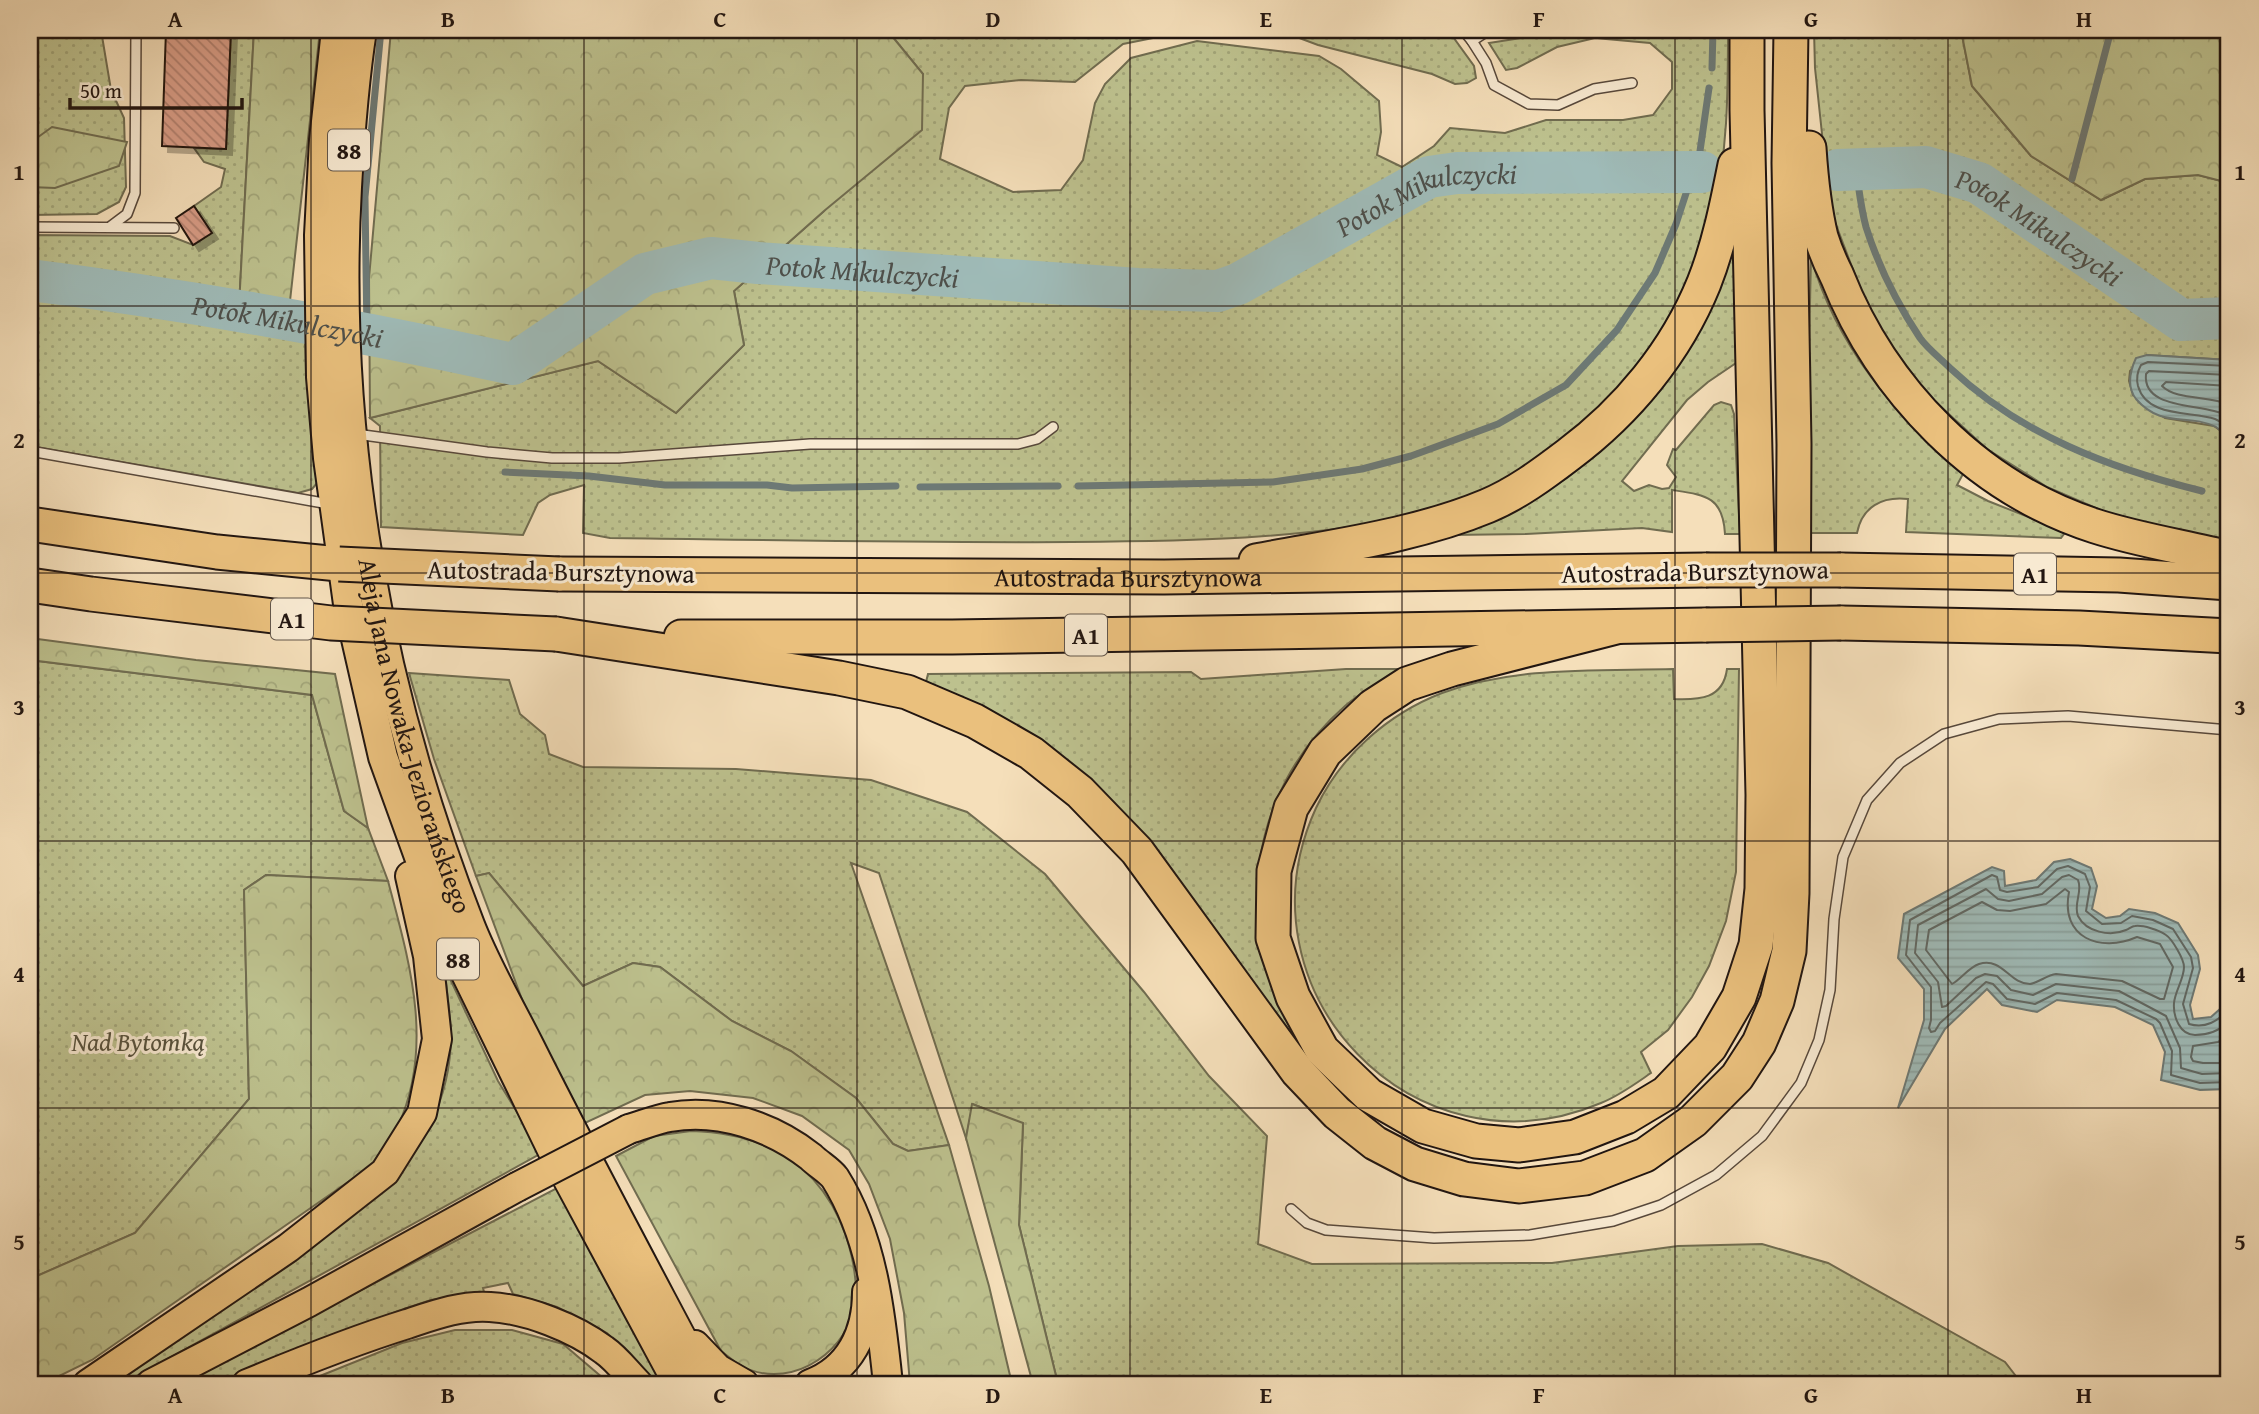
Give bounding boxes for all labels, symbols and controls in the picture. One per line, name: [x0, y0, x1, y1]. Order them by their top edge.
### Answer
text: A: [168, 2, 183, 35]
text: B: [441, 2, 455, 35]
text: C: [713, 2, 727, 35]
text: D: [986, 2, 1001, 35]
text: E: [1260, 2, 1272, 35]
text: F: [1533, 2, 1545, 35]
text: G: [1804, 2, 1818, 35]
text: H: [2076, 2, 2092, 35]
scale bar: [70, 66, 242, 110]
text: 50 m: [80, 75, 122, 106]
road number: 88: [328, 130, 370, 170]
water label: Potok Mikulczycki: [1327, 152, 1517, 247]
text: 1: [13, 155, 25, 188]
text: 1: [2234, 155, 2246, 188]
water label: Potok Mikulczycki: [1950, 156, 2131, 295]
water label: Potok Mikulczycki: [764, 243, 960, 297]
water label: Potok Mikulczycki: [189, 283, 387, 357]
text: 2: [13, 423, 25, 456]
text: 2: [2234, 423, 2246, 456]
street label: Autostrada Bursztynowa: [427, 549, 696, 593]
street label: Autostrada Bursztynowa: [1561, 549, 1830, 593]
road number: A1: [2014, 554, 2056, 594]
street label: Aleja Jana Nowaka-Jeziorańskiego: [349, 555, 483, 919]
street label: Autostrada Bursztynowa: [994, 556, 1263, 597]
road number: A1: [271, 598, 313, 640]
road number: A1: [1065, 614, 1107, 656]
text: 3: [13, 690, 25, 723]
text: 3: [2234, 690, 2246, 723]
road number: 88: [437, 939, 479, 979]
text: 4: [13, 957, 25, 990]
text: 4: [2234, 957, 2246, 990]
park label: Nad Bytomką: [70, 1022, 205, 1061]
text: 5: [13, 1225, 25, 1258]
text: 5: [2234, 1225, 2246, 1258]
text: A: [168, 1378, 183, 1411]
text: B: [441, 1378, 455, 1411]
text: C: [713, 1378, 727, 1411]
text: D: [986, 1378, 1001, 1411]
text: E: [1260, 1378, 1272, 1411]
text: F: [1533, 1378, 1545, 1411]
text: G: [1804, 1378, 1818, 1411]
text: H: [2076, 1378, 2092, 1411]

